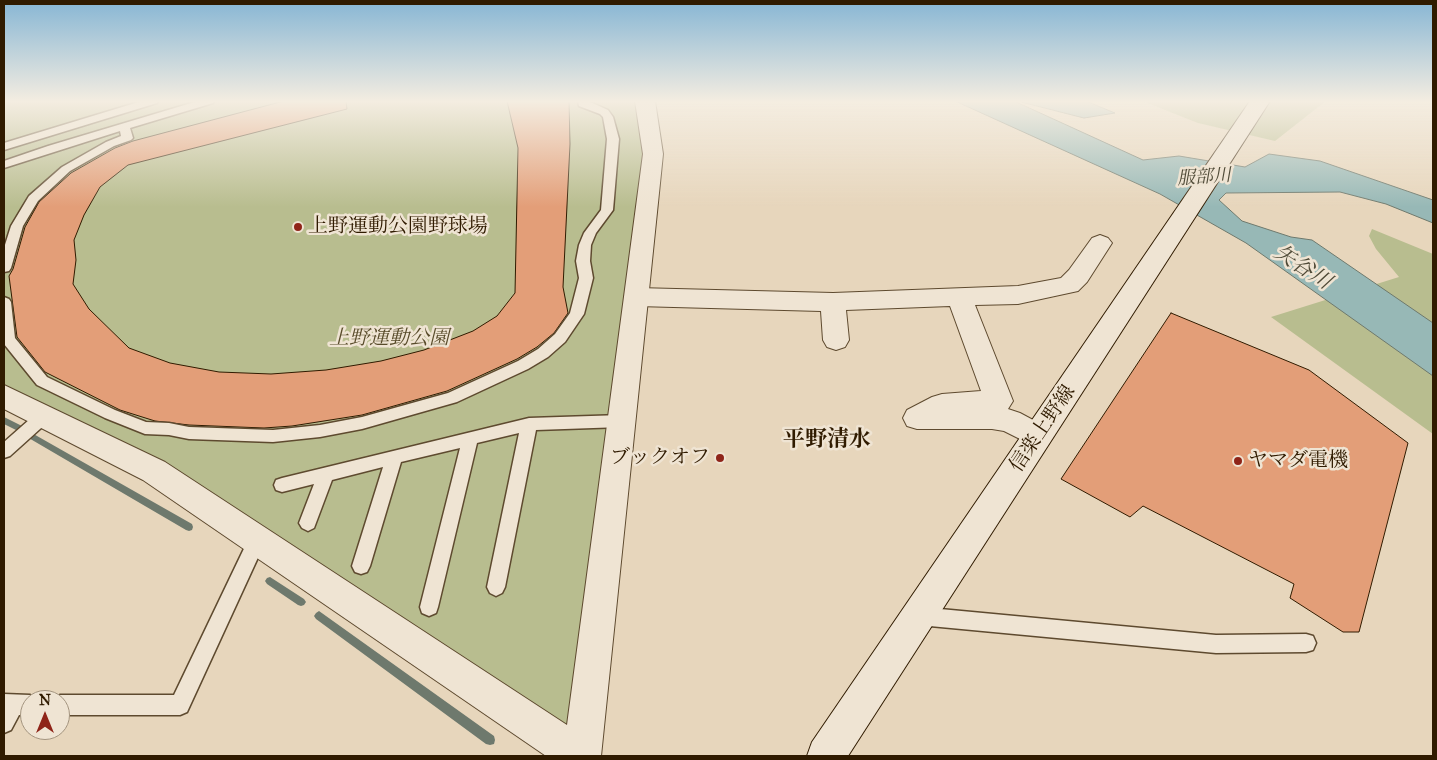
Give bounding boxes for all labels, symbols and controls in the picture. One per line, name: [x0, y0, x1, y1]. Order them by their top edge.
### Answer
water label: 服部川: [1176, 165, 1232, 191]
place label: 上野運動公園野球場: [308, 215, 488, 239]
marker: 上野運動公園野球場: [292, 221, 304, 233]
water label: 矢谷川: [1269, 240, 1335, 296]
park label: 上野運動公園: [329, 327, 449, 351]
street label: 信楽上野線: [1005, 381, 1081, 477]
district label: 平野清水: [783, 428, 871, 454]
place label: ブックオフ: [610, 446, 710, 470]
place label: ヤマダ電機: [1248, 449, 1348, 473]
marker: ブックオフ: [714, 452, 726, 464]
marker: ヤマダ電機: [1232, 455, 1244, 467]
north arrow: [20, 690, 70, 740]
text: N: [39, 692, 51, 709]

